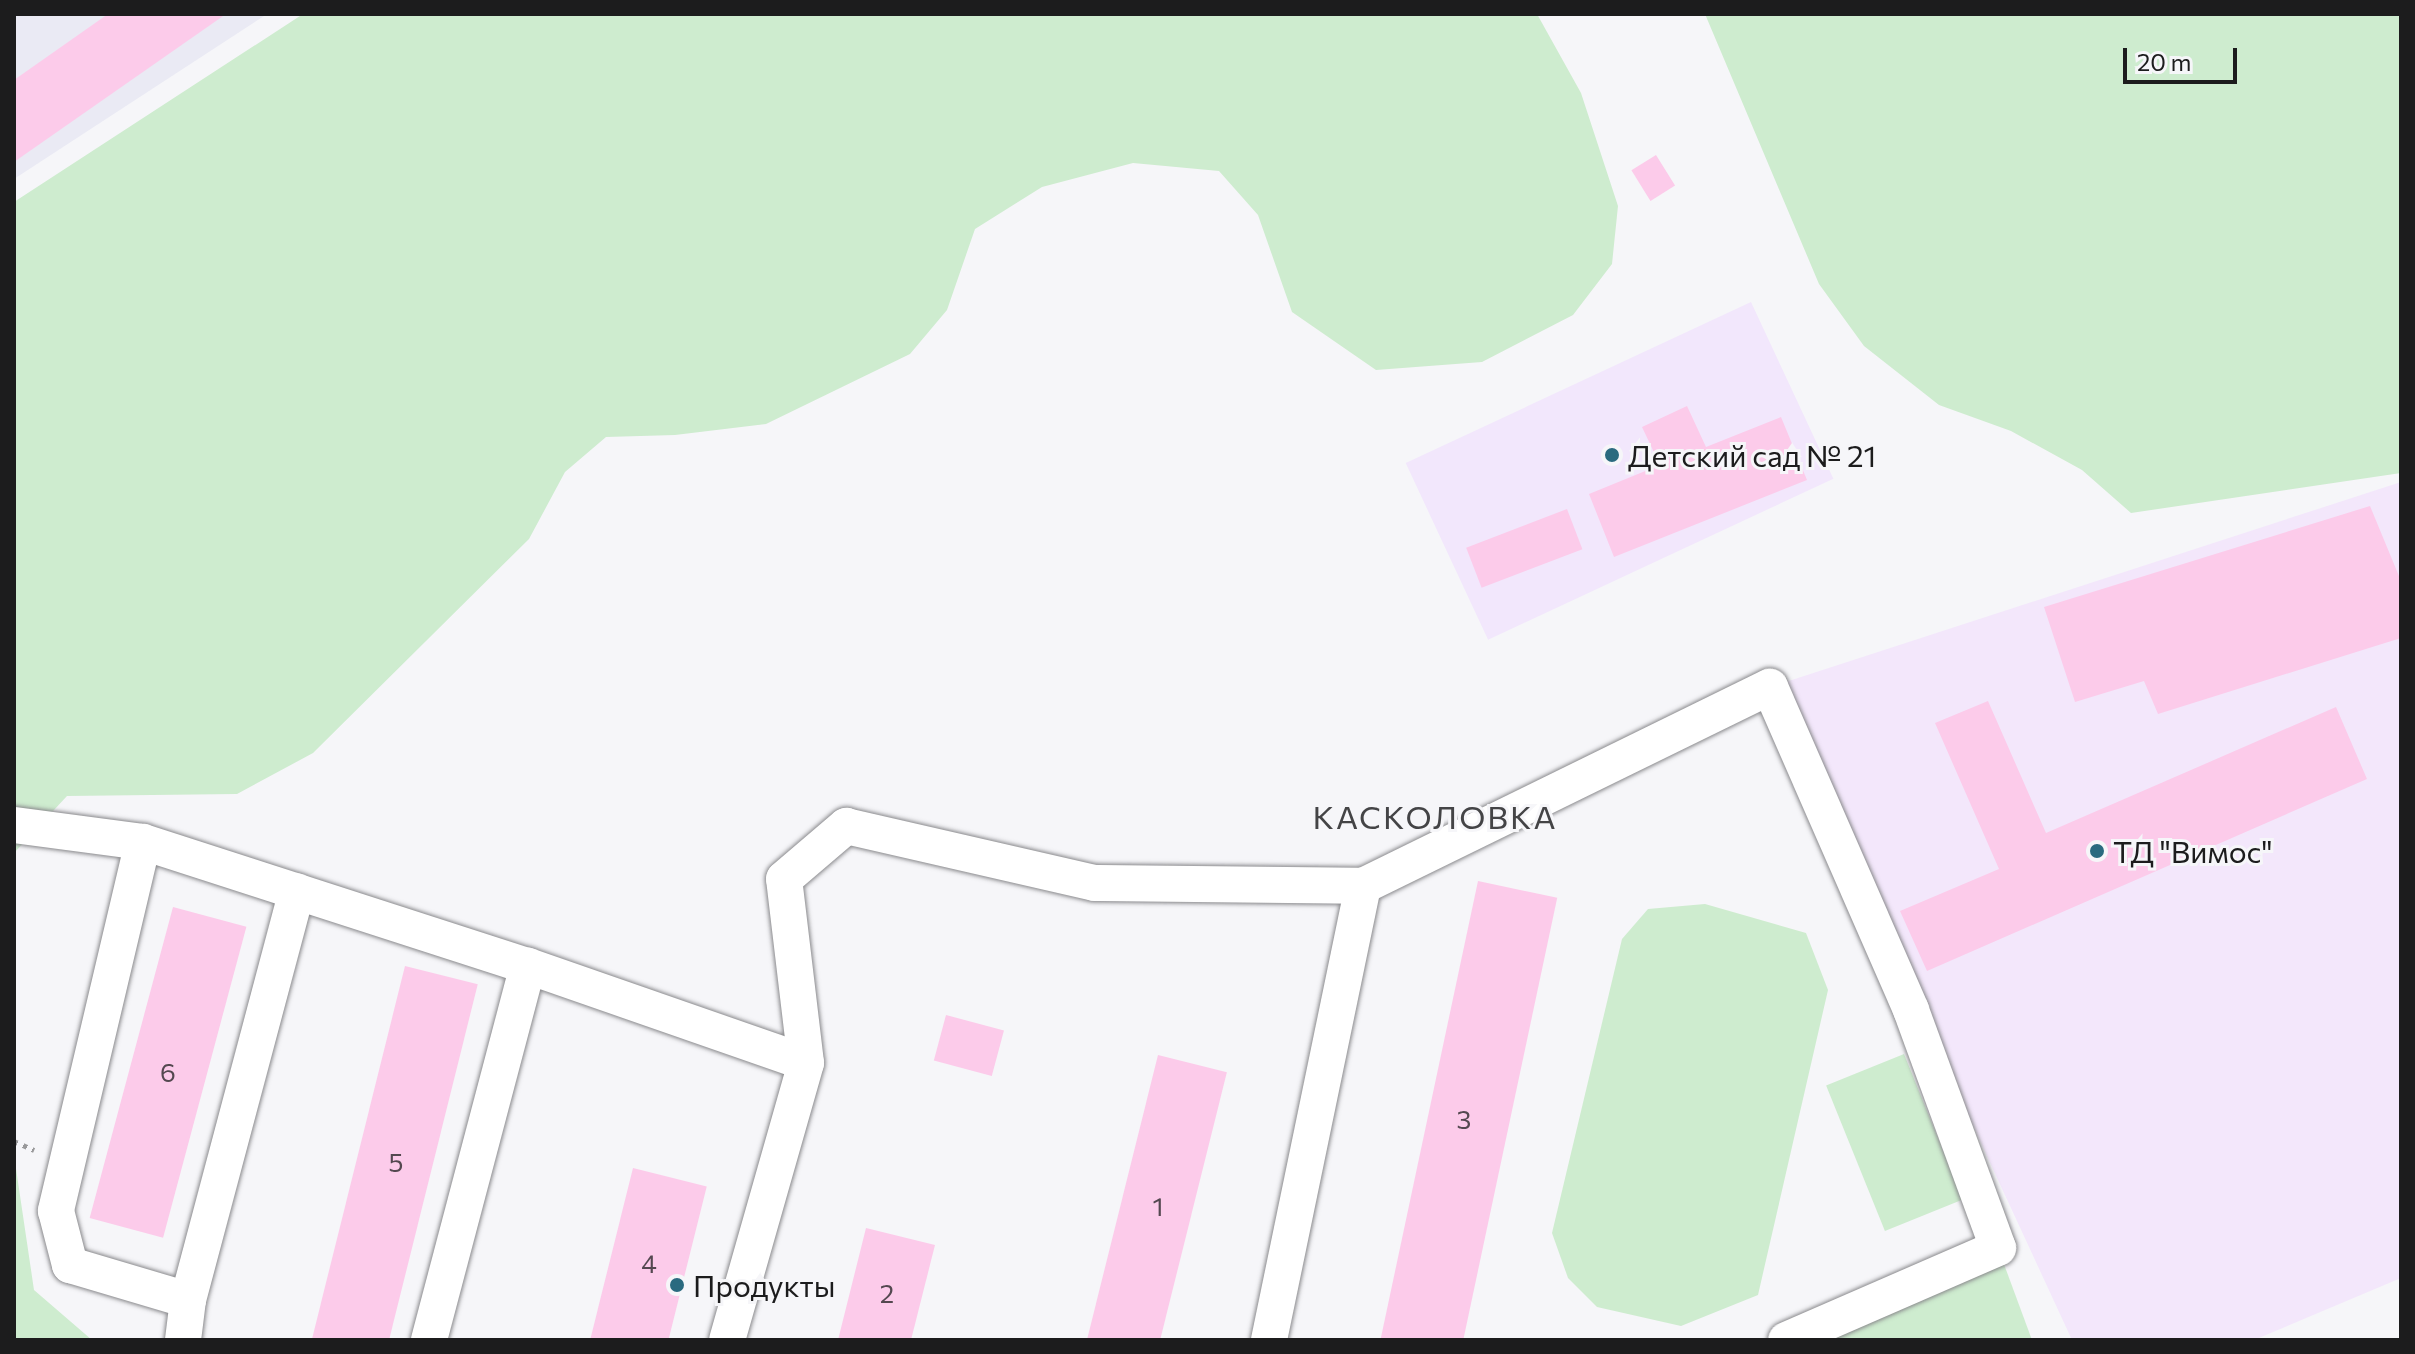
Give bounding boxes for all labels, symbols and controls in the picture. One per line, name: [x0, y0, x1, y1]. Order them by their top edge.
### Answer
scale bar: [2127, 32, 2241, 82]
text: 20 m: [2137, 47, 2191, 76]
place label: Детский сад № 21: [1628, 437, 1876, 473]
marker: Детский сад № 21: [1603, 446, 1621, 464]
district label: КАСКОЛОВКА: [1313, 797, 1557, 835]
place label: ТД "Вимос": [2113, 833, 2273, 869]
marker: ТД "Вимос": [2088, 842, 2106, 860]
house number: 6: [160, 1056, 176, 1088]
house number: 3: [1457, 1103, 1471, 1135]
house number: 5: [389, 1146, 403, 1178]
house number: 1: [1152, 1190, 1164, 1222]
house number: 4: [641, 1247, 657, 1279]
place label: Продукты: [693, 1267, 835, 1303]
marker: Продукты: [668, 1276, 686, 1294]
house number: 2: [880, 1277, 894, 1309]

